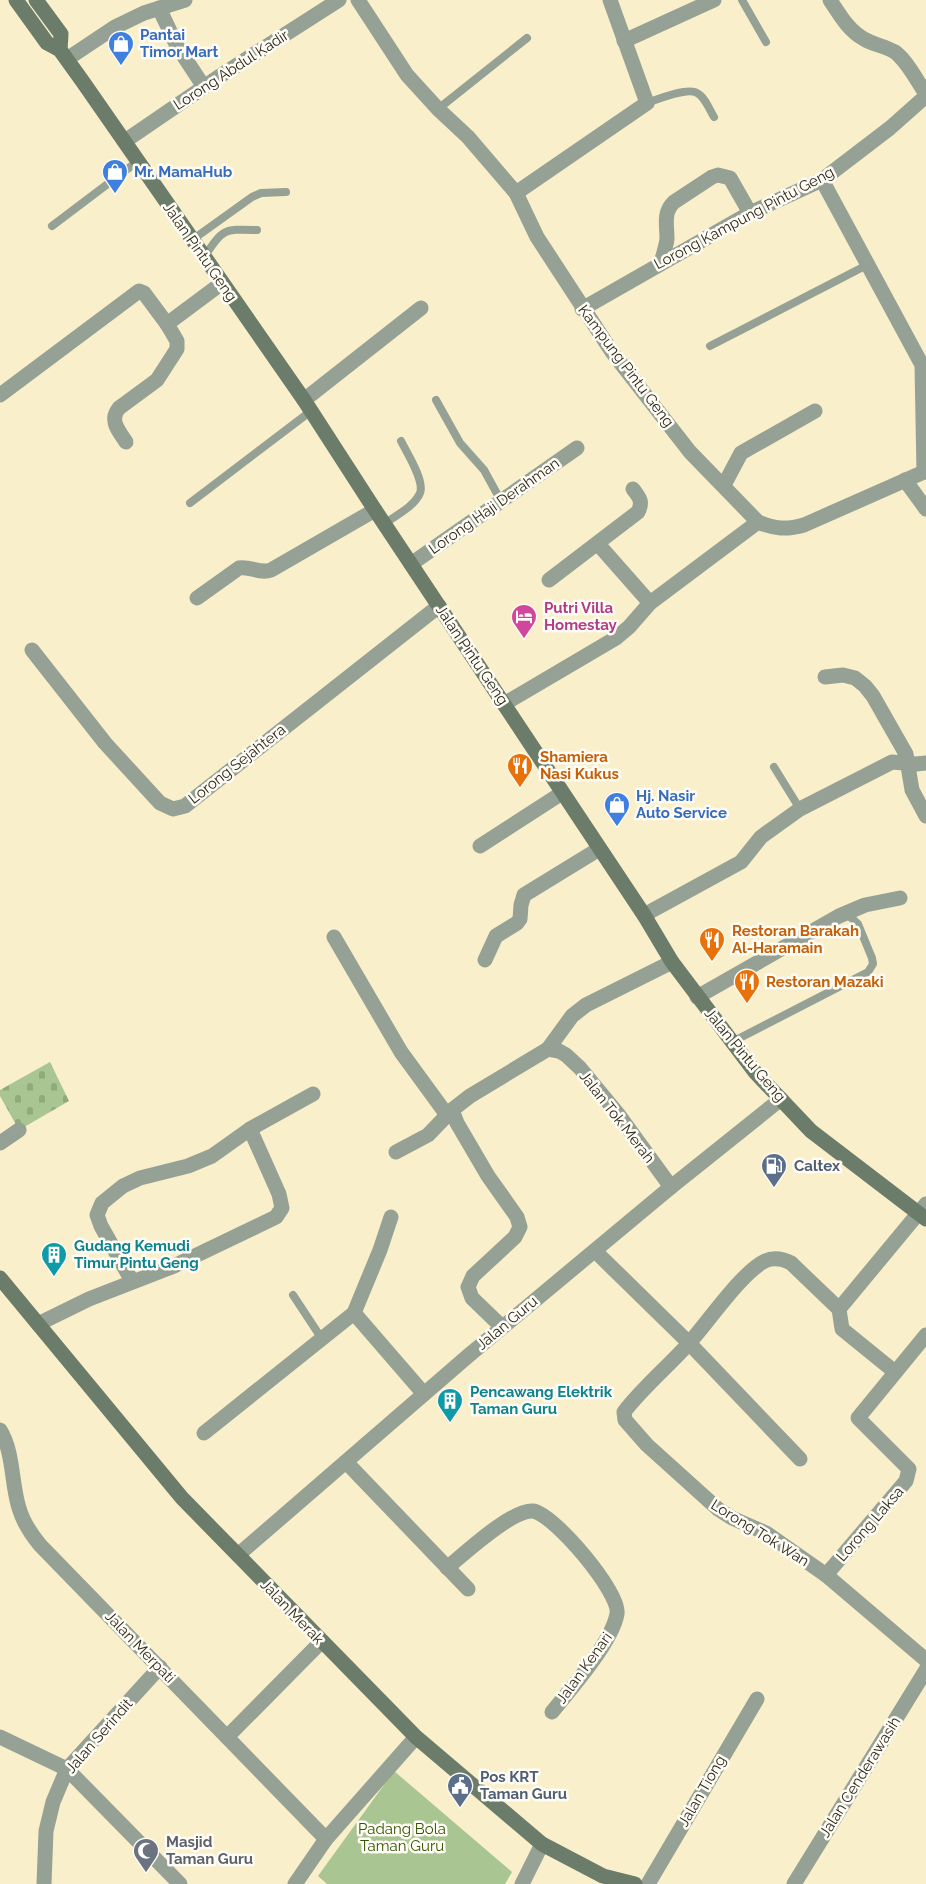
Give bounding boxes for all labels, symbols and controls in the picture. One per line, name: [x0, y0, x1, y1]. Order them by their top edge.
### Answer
place label: Pantai Timor Mart: [140, 26, 219, 61]
street label: Lorong Abdul Kadir: [170, 26, 293, 114]
shop icon: Pantai Timor Mart: [106, 29, 136, 67]
shop icon: Mr. MamaHub: [100, 157, 130, 195]
place label: Mr. MamaHub: [134, 163, 233, 181]
street label: Lorong Kampung Pintu Geng: [651, 163, 837, 273]
street label: Jalan Pintu Geng: [159, 199, 241, 305]
street label: Kampung Pintu Geng: [574, 301, 678, 431]
street label: Lorong Haji Derahman: [425, 454, 563, 558]
place label: Putri Villa Homestay: [544, 599, 618, 634]
street label: Jalan Pintu Geng: [432, 602, 512, 708]
hotel icon: Putri Villa Homestay: [509, 602, 539, 640]
street label: Lorong Sejahtera: [185, 720, 289, 808]
place label: Shamiera Nasi Kukus: [540, 748, 619, 783]
restaurant icon: Shamiera Nasi Kukus: [505, 751, 535, 789]
place label: Hj. Nasir Auto Service: [636, 787, 727, 822]
shop icon: Hj. Nasir Auto Service: [602, 790, 632, 828]
place label: Restoran Barakah Al-Haramain: [732, 922, 859, 957]
restaurant icon: Restoran Barakah Al-Haramain: [697, 925, 727, 963]
restaurant icon: Restoran Mazaki: [732, 967, 762, 1005]
place label: Restoran Mazaki: [766, 973, 884, 991]
street label: Jalan Pintu Geng: [701, 1005, 789, 1105]
street label: Jalan Tok Merah: [575, 1067, 659, 1167]
fuel station icon: Caltex: [759, 1151, 789, 1189]
place label: Caltex: [794, 1157, 840, 1175]
place label: Gudang Kemudi Timur Pintu Geng: [74, 1237, 199, 1272]
building icon: Gudang Kemudi Timur Pintu Geng: [39, 1240, 69, 1278]
street label: Jalan Guru: [473, 1292, 541, 1354]
place label: Pencawang Elektrik Taman Guru: [470, 1383, 613, 1418]
building icon: Pencawang Elektrik Taman Guru: [435, 1386, 465, 1424]
street label: Lorong Laksa: [833, 1483, 907, 1565]
street label: Lorong Tok Wan: [708, 1496, 812, 1570]
street label: Jalan Merak: [257, 1576, 327, 1648]
street label: Jalan Merpati: [101, 1607, 179, 1687]
street label: Jalan Kenari: [552, 1629, 616, 1707]
street label: Jalan Serindit: [62, 1695, 136, 1777]
street label: Jalan Cenderawasih: [816, 1713, 904, 1841]
street label: Jalan Tiong: [674, 1752, 730, 1830]
place label: Pos KRT Taman Guru: [480, 1768, 567, 1803]
public building icon: Pos KRT Taman Guru: [445, 1771, 475, 1809]
park label: Padang Bola Taman Guru: [358, 1820, 446, 1855]
place label: Masjid Taman Guru: [166, 1833, 253, 1868]
mosque icon: Masjid Taman Guru: [131, 1836, 161, 1874]

